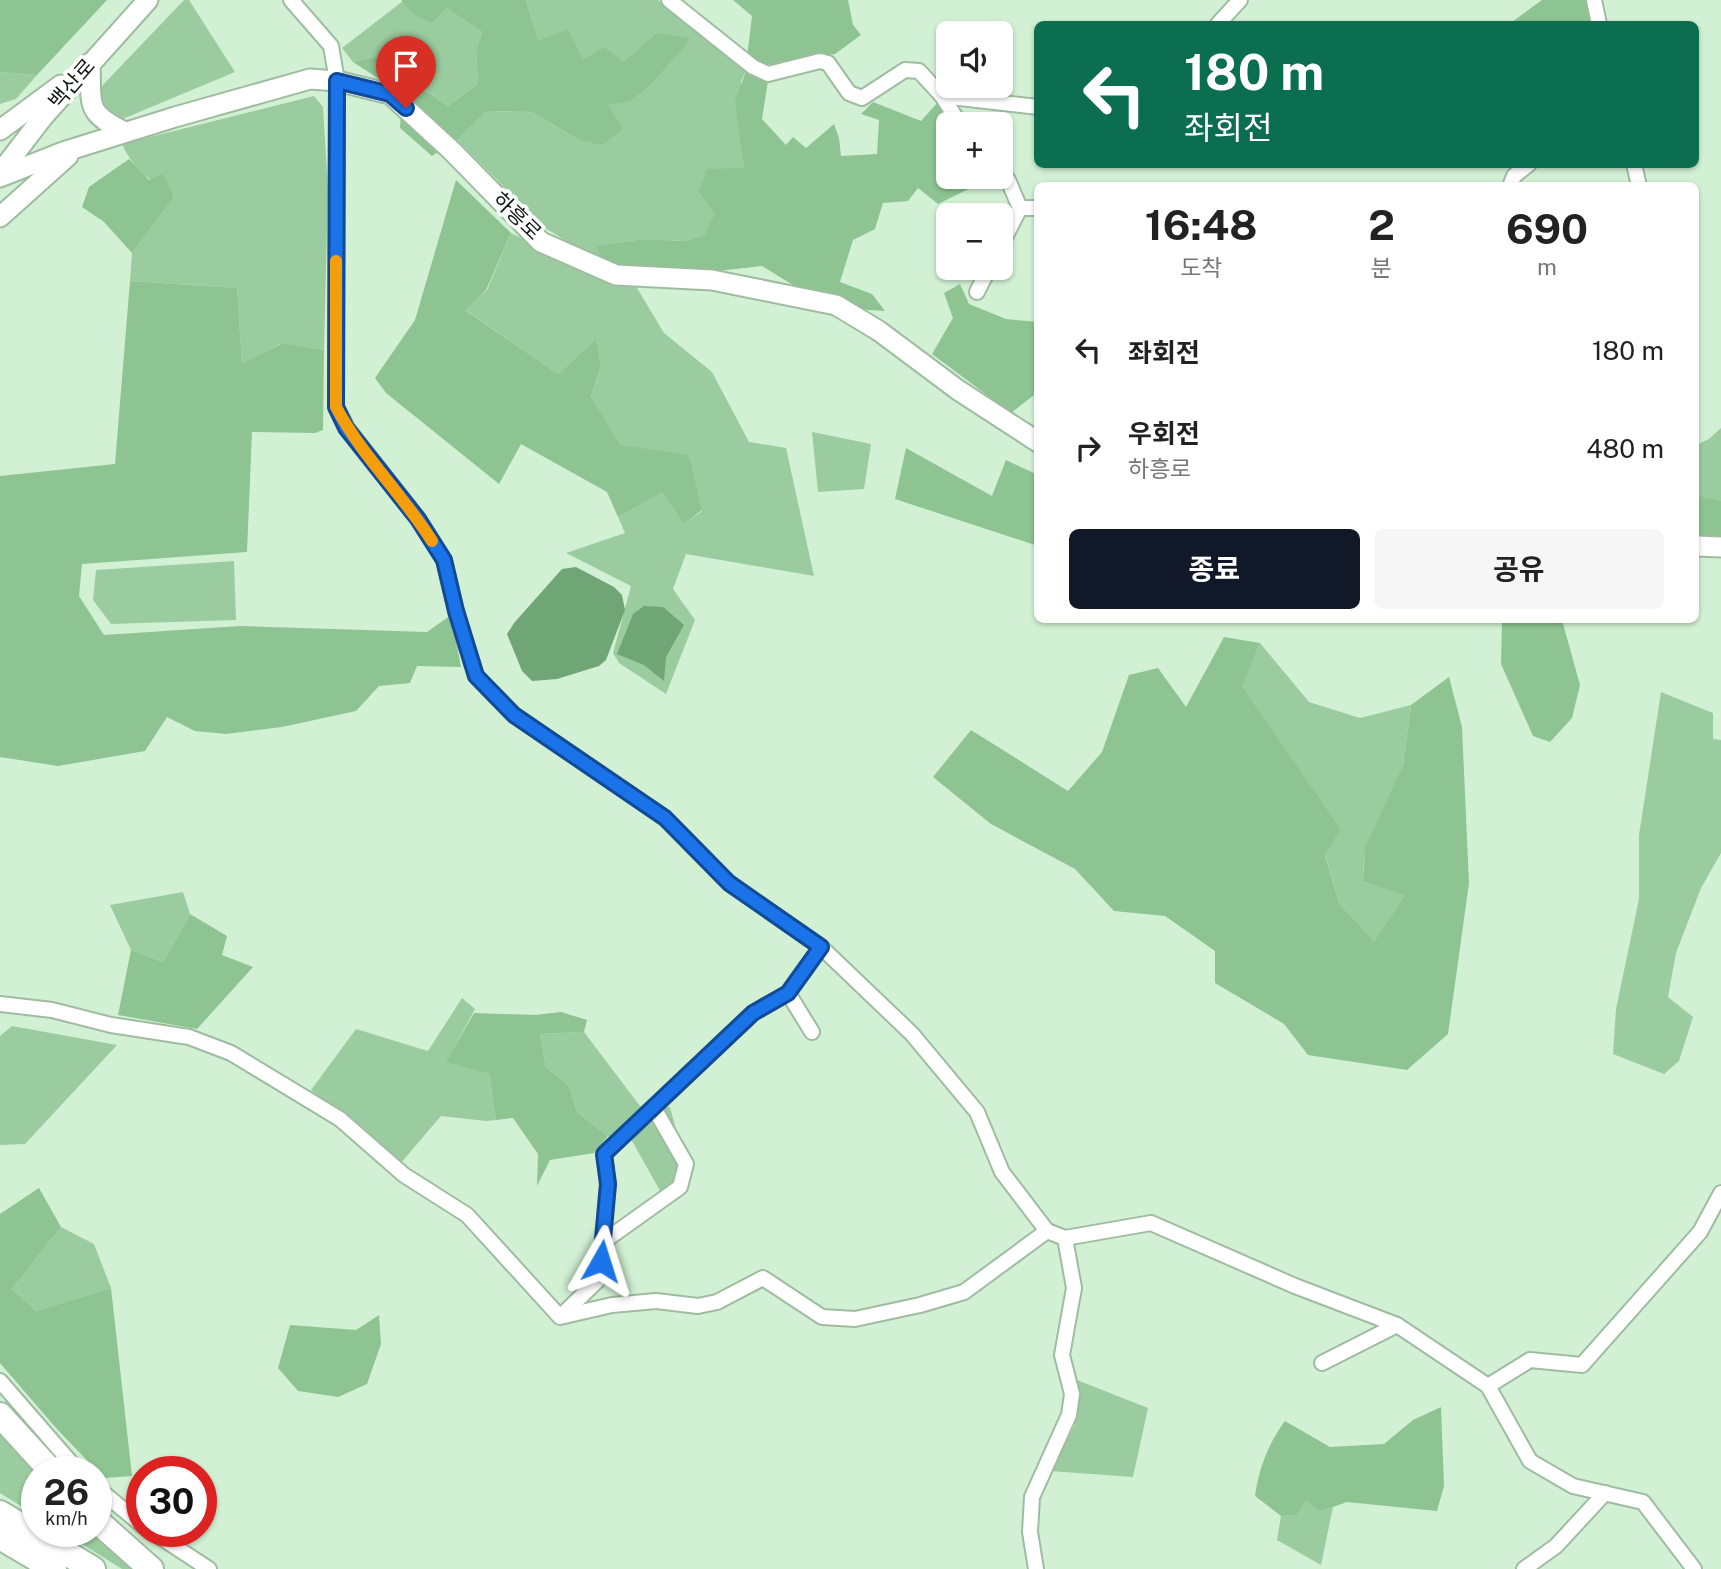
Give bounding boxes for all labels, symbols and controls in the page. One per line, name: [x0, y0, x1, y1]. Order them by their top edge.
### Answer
map controls: [936, 21, 1013, 280]
button: sound: [936, 21, 1013, 98]
pin: [376, 36, 436, 108]
text: 180 m: [1184, 43, 1324, 101]
icon: arrive: [387, 47, 425, 85]
icon: left: [1069, 49, 1160, 140]
street label: 백산로: [43, 54, 100, 114]
text: 좌회전: [1184, 109, 1272, 146]
button: +: [936, 112, 1013, 189]
street label: 하흥로: [488, 187, 547, 245]
text: 16:48: [1145, 200, 1258, 249]
text: 2: [1368, 200, 1395, 249]
button: −: [936, 203, 1013, 280]
text: 690: [1506, 204, 1588, 253]
text: m: [1537, 253, 1557, 280]
text: 도착: [1180, 254, 1222, 281]
text: 분: [1371, 254, 1392, 281]
icon: left: [1069, 331, 1107, 369]
text: 180 m: [1592, 335, 1664, 366]
text: 좌회전: [1128, 337, 1200, 368]
text: 우회전: [1128, 418, 1200, 449]
icon: right: [1069, 429, 1107, 467]
text: 480 m: [1586, 433, 1664, 464]
text: 하흥로: [1128, 455, 1191, 482]
button: 종료: [1069, 529, 1360, 609]
button: 공유: [1374, 529, 1664, 609]
position arrow: [564, 1224, 638, 1298]
speed limit sign: 30: [126, 1456, 217, 1547]
text: 26: [44, 1472, 89, 1513]
text: km/h: [45, 1508, 88, 1529]

